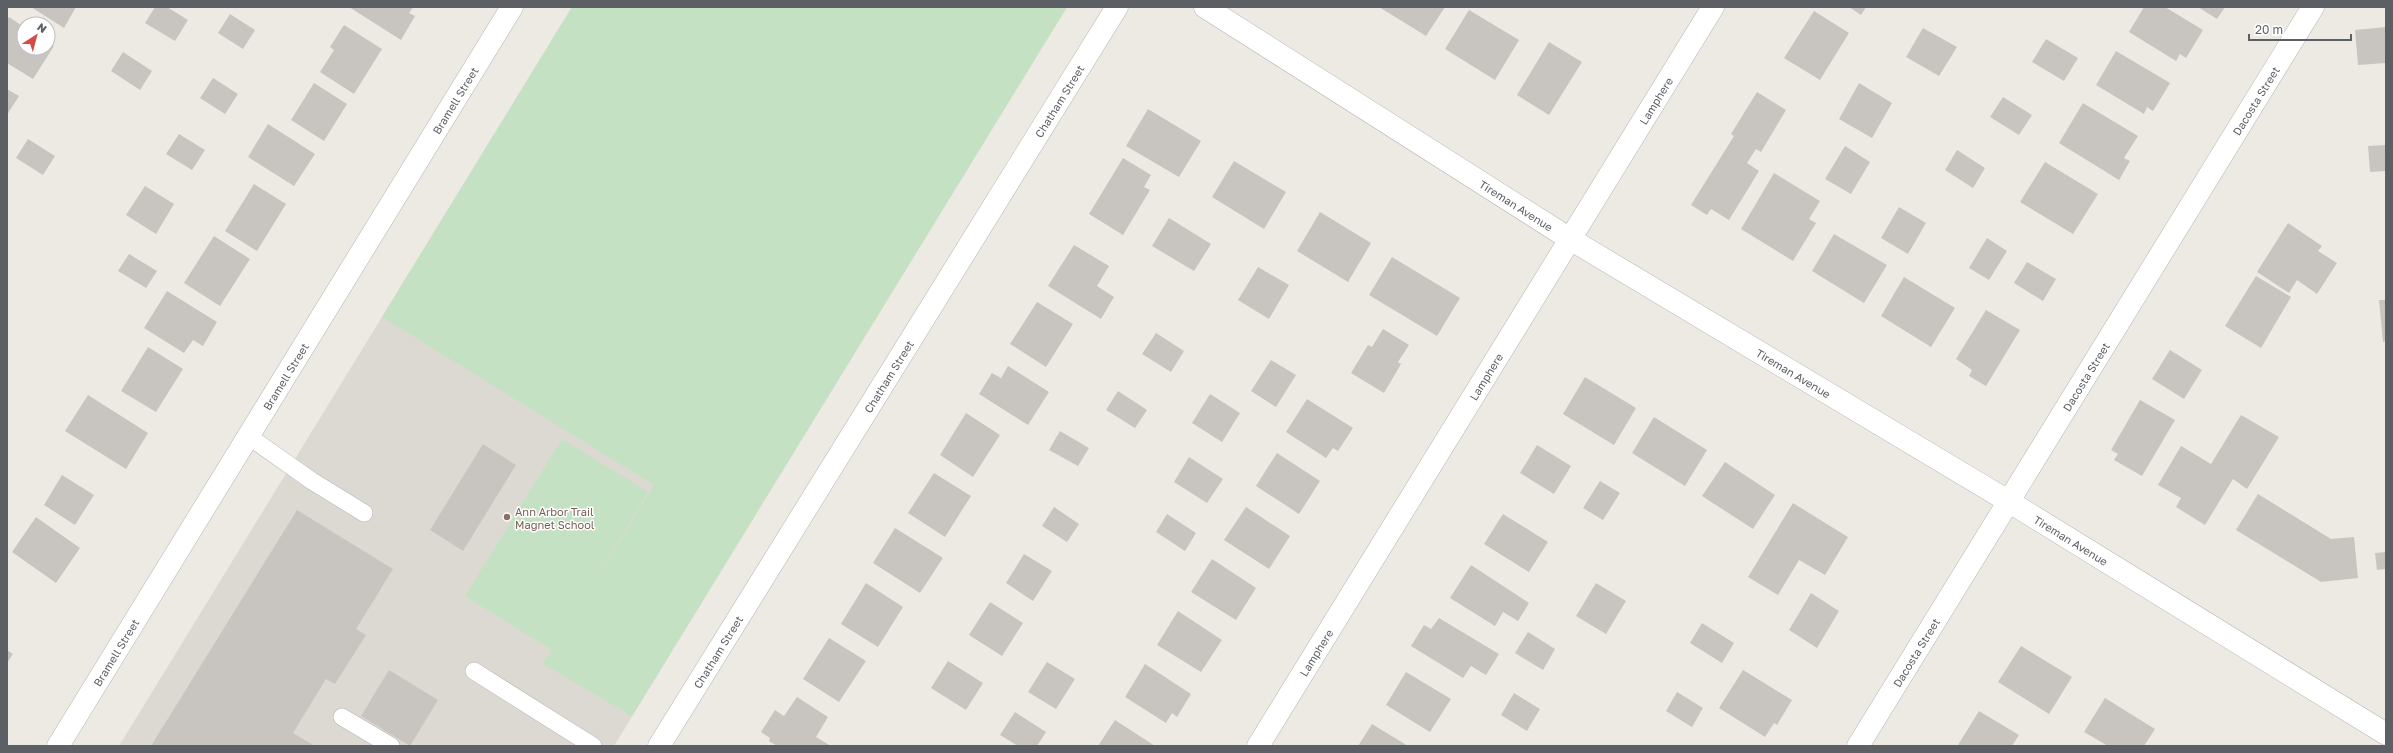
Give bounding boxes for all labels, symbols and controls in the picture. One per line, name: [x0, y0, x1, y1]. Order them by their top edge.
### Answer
north arrow: [16, 16, 56, 56]
scale bar: [2249, 16, 2351, 42]
text: N: [35, 20, 49, 35]
text: 20 m: [2255, 22, 2283, 37]
street label: Chatham Street: [1031, 62, 1086, 139]
street label: Bramell Street: [429, 64, 480, 136]
street label: Dacosta Street: [2229, 64, 2281, 137]
street label: Lamphere: [1636, 75, 1675, 126]
street label: Tireman Avenue: [1477, 177, 1556, 233]
street label: Chatham Street: [861, 338, 916, 415]
street label: Bramell Street: [260, 340, 311, 412]
street label: Dacosta Street: [2059, 340, 2112, 413]
street label: Tireman Avenue: [1754, 345, 1833, 400]
street label: Lamphere: [1466, 351, 1505, 402]
place label: Ann Arbor Trail Magnet School: [515, 505, 595, 531]
marker: Ann Arbor Trail Magnet School: [502, 512, 512, 522]
street label: Tireman Avenue: [2032, 512, 2111, 568]
street label: Chatham Street: [690, 613, 745, 690]
street label: Bramell Street: [90, 616, 141, 688]
street label: Dacosta Street: [1890, 616, 1942, 689]
street label: Lamphere: [1296, 626, 1335, 678]

